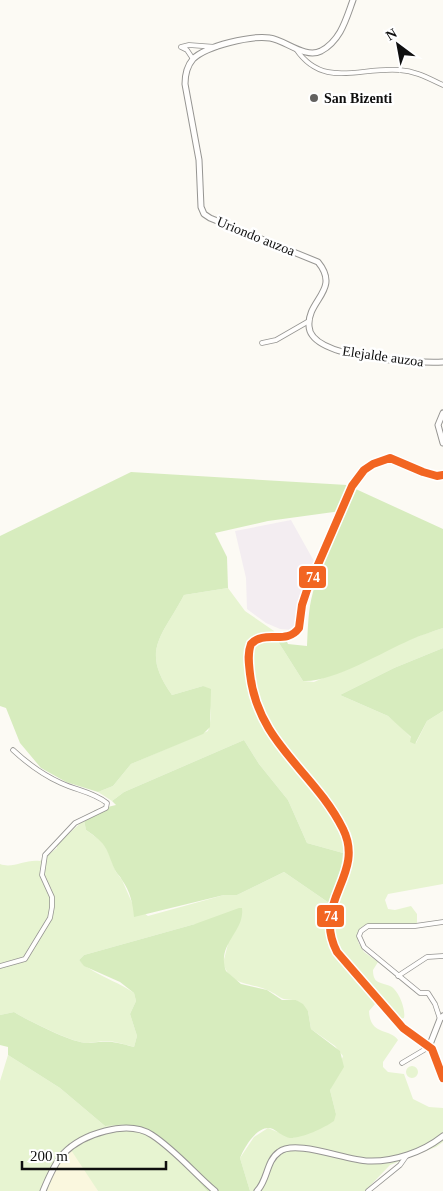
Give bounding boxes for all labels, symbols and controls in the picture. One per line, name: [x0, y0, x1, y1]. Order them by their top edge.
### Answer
north arrow: [373, 20, 423, 70]
text: N: [383, 25, 400, 43]
place label: San Bizenti: [324, 91, 392, 106]
marker: San Bizenti: [308, 92, 320, 104]
street label: Uriondo auzoa: [215, 214, 298, 259]
street label: Elejalde auzoa: [341, 343, 425, 370]
line badge: 74: [298, 565, 327, 589]
text: 74: [306, 570, 320, 585]
line badge: 74: [316, 904, 345, 928]
text: 74: [324, 909, 338, 924]
scale bar: [22, 1138, 166, 1170]
text: 200 m: [30, 1148, 68, 1164]

